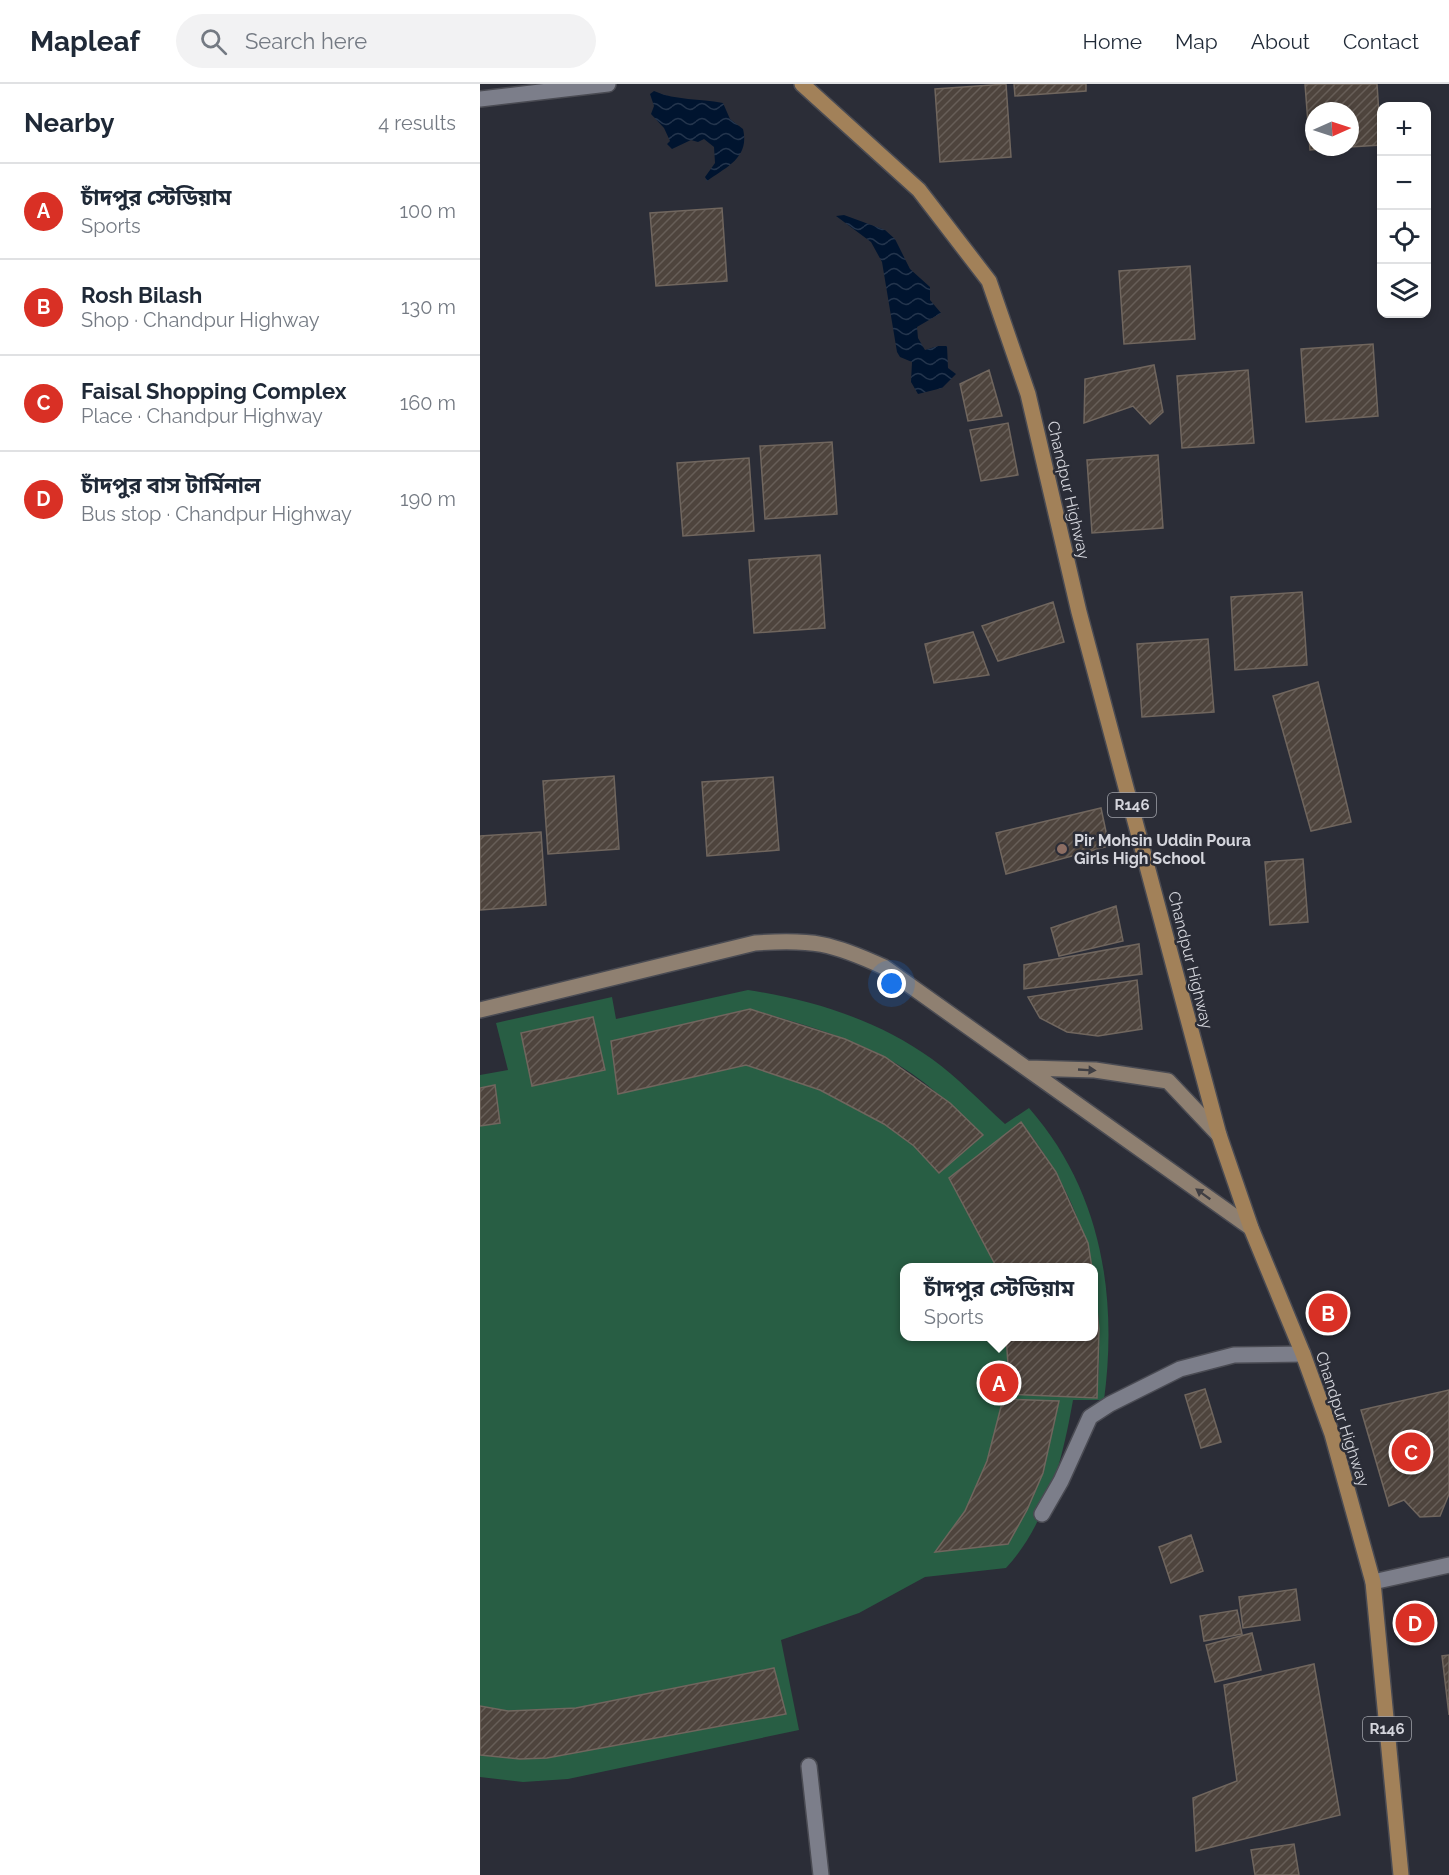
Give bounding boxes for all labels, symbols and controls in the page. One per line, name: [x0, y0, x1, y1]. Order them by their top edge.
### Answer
search box: [176, 14, 596, 68]
text: Mapleaf: [30, 25, 140, 58]
icon: search: [197, 25, 230, 58]
text: Search here: [245, 28, 367, 54]
text: Home: [1083, 29, 1142, 54]
text: Map: [1175, 29, 1218, 54]
text: About: [1251, 29, 1310, 54]
text: Contact: [1343, 29, 1419, 54]
north arrow: [1305, 102, 1359, 156]
map controls: [1377, 102, 1431, 318]
button: +: [1377, 102, 1431, 156]
text: Nearby: [24, 108, 114, 138]
text: 4 results: [378, 111, 456, 135]
button: −: [1377, 156, 1431, 210]
text: চাঁদপুর স্টেডিয়াম: [81, 184, 231, 210]
text: A: [37, 199, 50, 223]
text: 100 m: [399, 199, 456, 223]
button: locate: [1377, 210, 1431, 264]
text: Sports: [81, 214, 141, 238]
button: layers: [1377, 264, 1431, 318]
text: Rosh Bilash: [81, 282, 202, 308]
text: B: [37, 295, 50, 319]
text: 130 m: [401, 295, 456, 319]
text: Shop · Chandpur Highway: [81, 308, 320, 332]
text: Faisal Shopping Complex: [81, 378, 346, 404]
text: C: [37, 391, 50, 415]
text: 160 m: [400, 391, 456, 415]
text: Place · Chandpur Highway: [81, 404, 323, 428]
street label: Chandpur Highway: [1043, 419, 1094, 561]
text: চাঁদপুর বাস টার্মিনাল: [81, 472, 261, 498]
text: D: [36, 487, 51, 511]
text: 190 m: [400, 487, 456, 511]
text: Bus stop · Chandpur Highway: [81, 502, 352, 526]
road number: R146: [1108, 793, 1156, 817]
place label: Pir Mohsin Uddin Poura Girls High School: [1074, 831, 1251, 868]
marker: Pir Mohsin Uddin Poura Girls High School: [1055, 842, 1069, 856]
street label: Chandpur Highway: [1164, 889, 1217, 1031]
your location: [877, 969, 906, 998]
one-way arrow: [1077, 1065, 1096, 1074]
one-way arrow: [1196, 1188, 1211, 1200]
popup: [900, 1263, 1098, 1341]
text: চাঁদপুর স্টেডিয়াম: [924, 1275, 1074, 1301]
pin: B: [1308, 1290, 1348, 1336]
text: Sports: [924, 1305, 984, 1329]
street label: Chandpur Highway: [1312, 1349, 1373, 1490]
pin: A: [980, 1360, 1018, 1406]
pin: C: [1392, 1430, 1430, 1474]
pin: D: [1396, 1600, 1434, 1646]
road number: R146: [1363, 1717, 1411, 1741]

